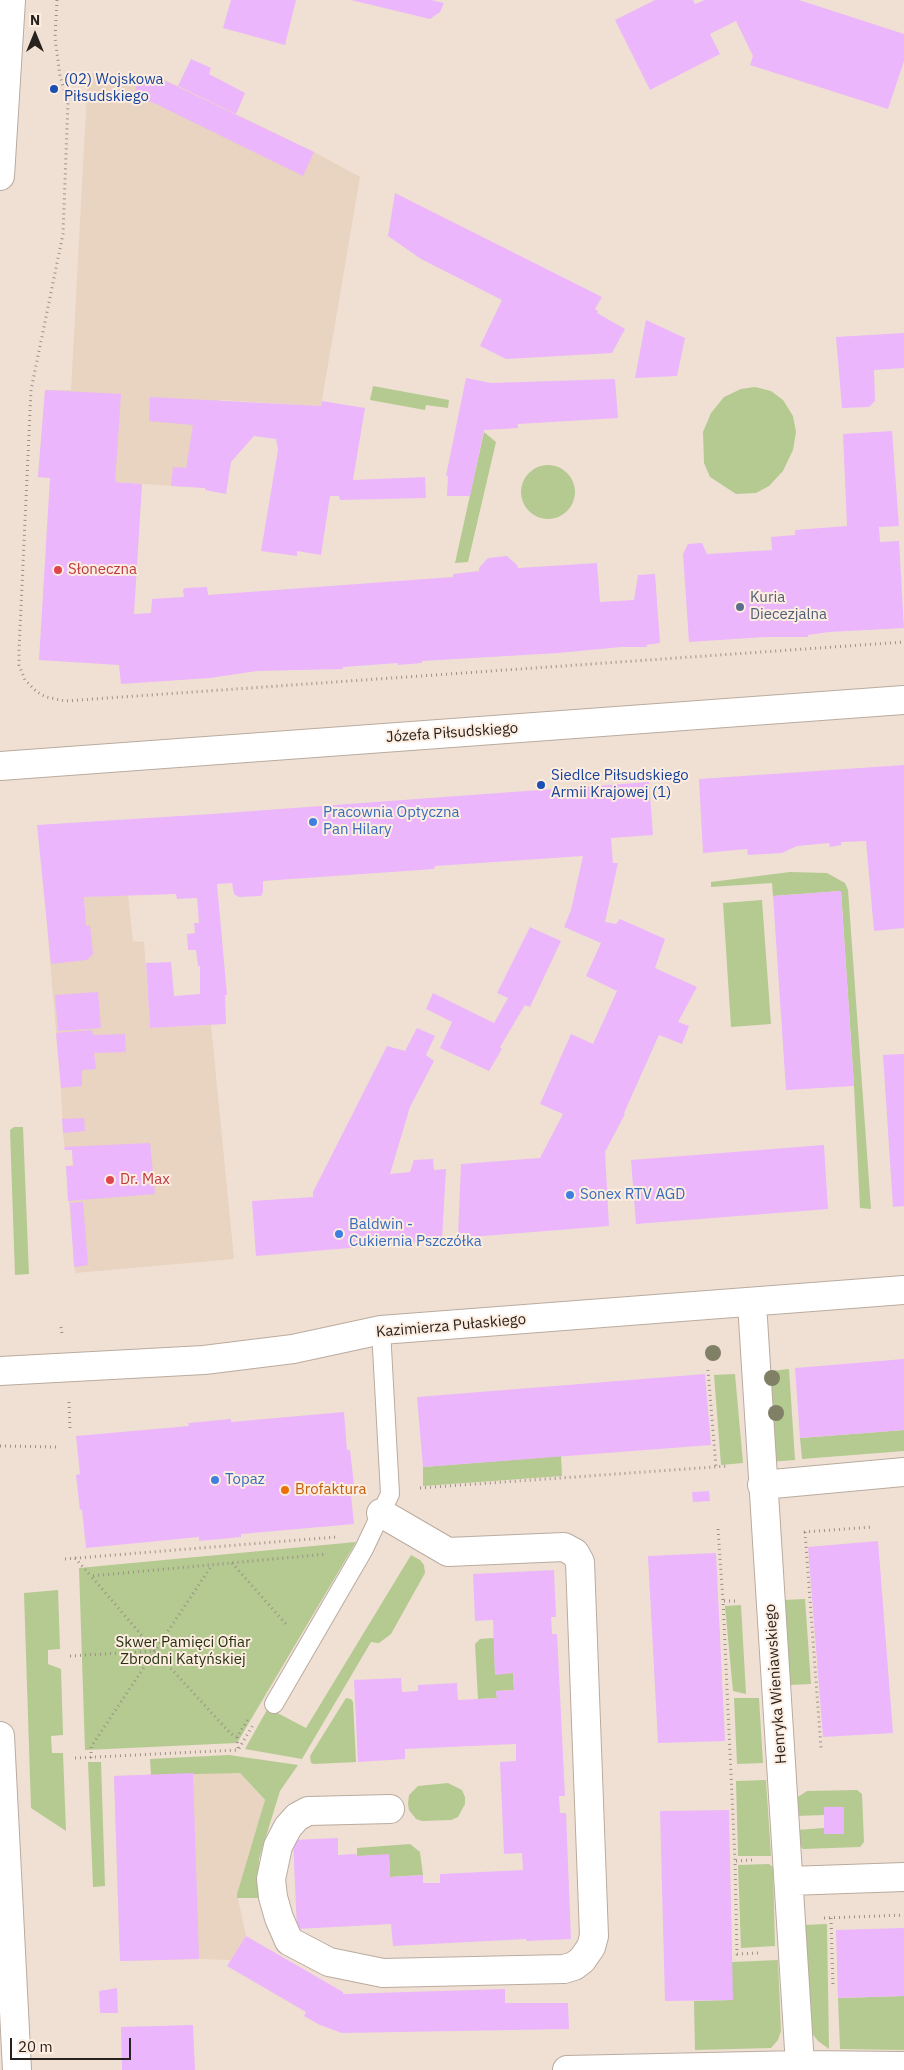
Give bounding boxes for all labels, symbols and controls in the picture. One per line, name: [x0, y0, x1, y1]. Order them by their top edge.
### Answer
north arrow: [10, 10, 60, 60]
text: N: [30, 11, 40, 29]
place label: (02) Wojskowa Piłsudskiego: [64, 71, 164, 106]
marker: (02) Wojskowa Piłsudskiego: [48, 83, 60, 95]
place label: Słoneczna: [68, 561, 137, 579]
marker: Słoneczna: [52, 564, 64, 576]
place label: Kuria Diecezjalna: [750, 589, 827, 624]
marker: Kuria Diecezjalna: [734, 601, 746, 613]
street label: Józefa Piłsudskiego: [385, 719, 519, 747]
place label: Siedlce Piłsudskiego Armii Krajowej (1): [551, 767, 689, 802]
marker: Siedlce Piłsudskiego Armii Krajowej (1): [535, 779, 547, 791]
place label: Pracownia Optyczna Pan Hilary: [323, 804, 459, 839]
marker: Pracownia Optyczna Pan Hilary: [307, 816, 319, 828]
place label: Dr. Max: [120, 1171, 170, 1189]
marker: Dr. Max: [104, 1174, 116, 1186]
place label: Sonex RTV AGD: [580, 1186, 685, 1204]
marker: Sonex RTV AGD: [564, 1189, 576, 1201]
place label: Baldwin - Cukiernia Pszczółka: [349, 1216, 482, 1251]
marker: Baldwin - Cukiernia Pszczółka: [333, 1228, 345, 1240]
street label: Kazimierza Pułaskiego: [375, 1310, 527, 1342]
place label: Topaz: [225, 1471, 265, 1489]
marker: Topaz: [209, 1474, 221, 1486]
place label: Brofaktura: [295, 1481, 366, 1499]
marker: Brofaktura: [279, 1484, 291, 1496]
street label: Henryka Wieniawskiego: [761, 1603, 791, 1765]
park label: Skwer Pamięci Ofiar Zbrodni Katyńskiej: [116, 1634, 250, 1669]
scale bar: [12, 2028, 134, 2060]
text: 20 m: [18, 2037, 53, 2056]

